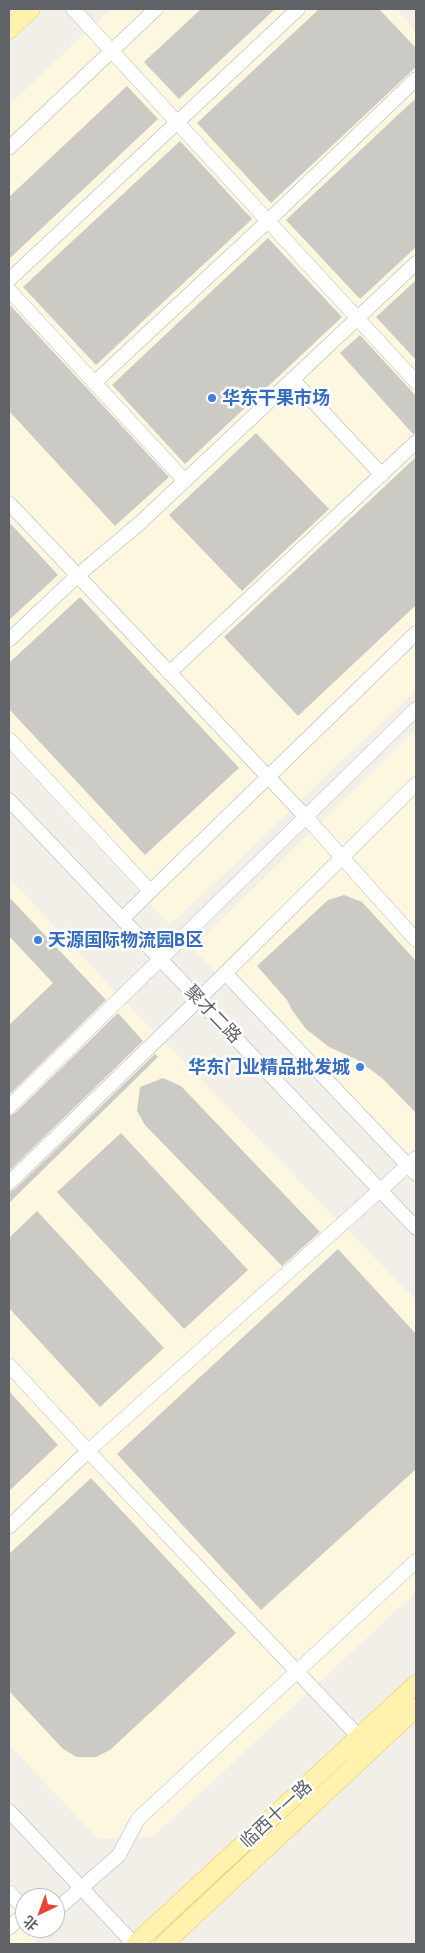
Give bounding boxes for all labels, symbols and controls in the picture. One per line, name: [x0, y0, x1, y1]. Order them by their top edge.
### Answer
place label: 华东干果市场: [222, 387, 330, 409]
marker: 华东干果市场: [206, 392, 218, 404]
place label: 天源国际物流园B区: [48, 929, 203, 951]
marker: 天源国际物流园B区: [32, 934, 44, 946]
street label: 聚才二路: [180, 981, 246, 1047]
place label: 华东门业精品批发城: [188, 1056, 350, 1078]
marker: 华东门业精品批发城: [354, 1061, 366, 1073]
street label: 临西十一路: [236, 1775, 316, 1853]
north arrow: [15, 1888, 65, 1938]
text: 北: [19, 1913, 41, 1935]

